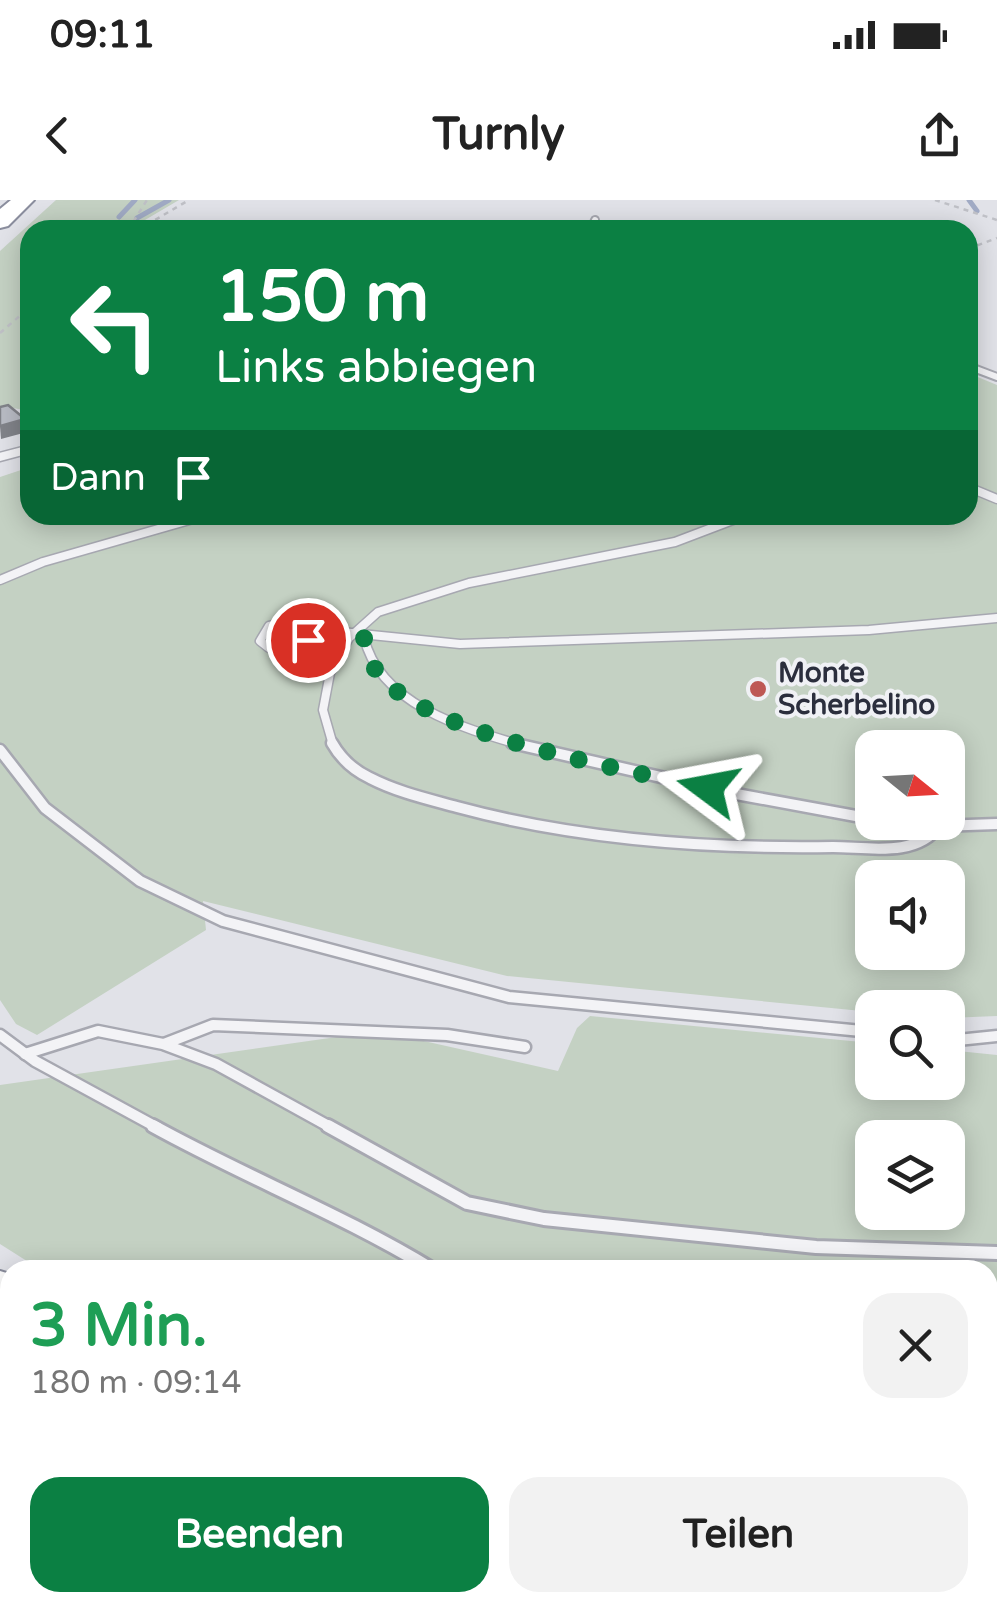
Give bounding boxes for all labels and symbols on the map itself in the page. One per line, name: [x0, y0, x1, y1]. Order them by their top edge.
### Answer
pin: [266, 598, 351, 683]
place label: Monte Scherbelino: [778, 656, 935, 722]
marker: Monte Scherbelino: [747, 678, 769, 700]
north arrow: [855, 730, 965, 840]
position arrow: [656, 736, 760, 840]

